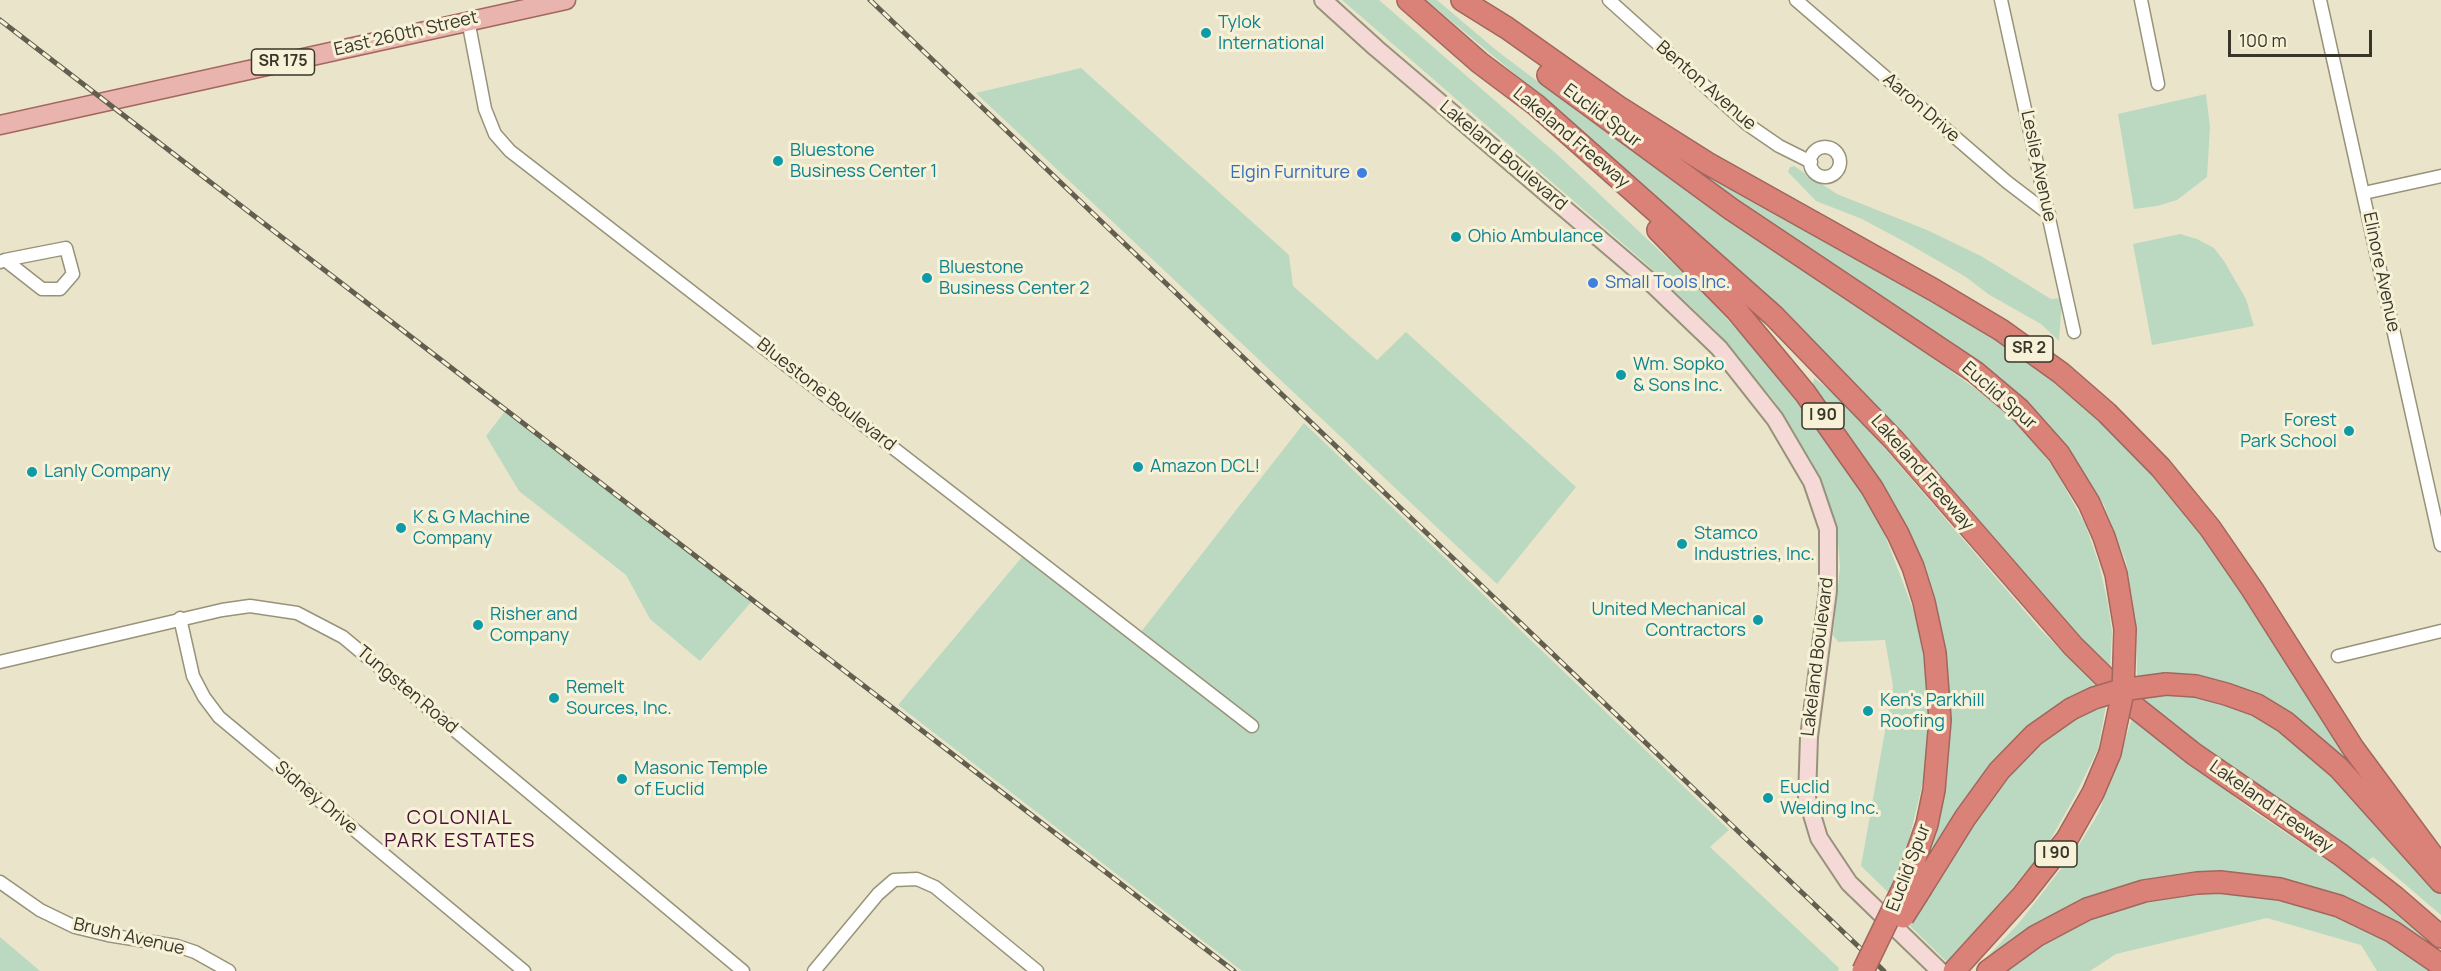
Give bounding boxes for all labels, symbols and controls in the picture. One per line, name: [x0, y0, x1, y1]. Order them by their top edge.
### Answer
street label: East 260th Street: [332, 7, 480, 61]
place label: Tylok International: [1218, 12, 1324, 54]
scale bar: [2231, 18, 2375, 56]
marker: Tylok International: [1199, 26, 1213, 40]
text: 100 m: [2239, 28, 2287, 52]
street label: Benton Avenue: [1652, 37, 1760, 135]
road number: SR 175: [252, 49, 314, 75]
street label: Aaron Drive: [1878, 69, 1964, 147]
street label: Euclid Spur: [1559, 80, 1645, 152]
street label: Lakeland Freeway: [1508, 83, 1634, 193]
street label: Lakeland Boulevard: [1435, 96, 1571, 216]
street label: Leslie Avenue: [2016, 108, 2060, 224]
place label: Bluestone Business Center 1: [790, 140, 937, 182]
marker: Bluestone Business Center 1: [771, 154, 785, 168]
place label: Elgin Furniture: [1231, 162, 1350, 184]
marker: Elgin Furniture: [1355, 166, 1369, 180]
street label: Elinore Avenue: [2358, 210, 2404, 334]
place label: Ohio Ambulance: [1468, 226, 1603, 248]
marker: Ohio Ambulance: [1449, 230, 1463, 244]
place label: Bluestone Business Center 2: [939, 257, 1090, 300]
marker: Bluestone Business Center 2: [920, 271, 934, 285]
place label: Small Tools Inc.: [1605, 272, 1730, 294]
marker: Small Tools Inc.: [1586, 276, 1600, 290]
street label: Bluestone Boulevard: [752, 334, 900, 456]
road number: SR 2: [2005, 336, 2053, 362]
place label: Wm. Sopko & Sons Inc.: [1633, 354, 1725, 397]
street label: Euclid Spur: [1957, 358, 2041, 434]
marker: Wm. Sopko & Sons Inc.: [1614, 368, 1628, 382]
road number: I 90: [1802, 403, 1844, 429]
place label: Forest Park School: [2240, 410, 2337, 452]
street label: Lakeland Freeway: [1866, 411, 1978, 535]
marker: Forest Park School: [2342, 424, 2356, 438]
place label: Amazon DCL!: [1150, 456, 1260, 478]
marker: Amazon DCL!: [1131, 460, 1145, 474]
place label: Lanly Company: [44, 461, 170, 483]
marker: Lanly Company: [25, 465, 39, 479]
place label: K & G Machine Company: [413, 507, 530, 550]
marker: K & G Machine Company: [394, 521, 408, 535]
place label: Stamco Industries, Inc.: [1694, 523, 1815, 566]
marker: Stamco Industries, Inc.: [1675, 537, 1689, 551]
street label: Lakeland Boulevard: [1798, 576, 1838, 738]
place label: United Mechanical Contractors: [1592, 599, 1746, 642]
place label: Risher and Company: [490, 604, 578, 646]
marker: United Mechanical Contractors: [1751, 613, 1765, 627]
marker: Risher and Company: [471, 618, 485, 632]
street label: Tungsten Road: [352, 641, 462, 739]
place label: Remelt Sources, Inc.: [566, 677, 672, 720]
place label: Ken's Parkhill Roofing: [1880, 690, 1985, 732]
marker: Remelt Sources, Inc.: [547, 691, 561, 705]
marker: Ken's Parkhill Roofing: [1861, 704, 1875, 718]
street label: Lakeland Freeway: [2205, 756, 2337, 858]
street label: Sidney Drive: [270, 757, 362, 839]
place label: Masonic Temple of Euclid: [634, 758, 768, 800]
marker: Masonic Temple of Euclid: [615, 772, 629, 786]
place label: Euclid Welding Inc.: [1780, 777, 1879, 820]
marker: Euclid Welding Inc.: [1761, 791, 1775, 805]
district label: COLONIAL PARK ESTATES: [384, 806, 536, 853]
street label: Euclid Spur: [1882, 821, 1936, 915]
road number: I 90: [2035, 841, 2077, 867]
street label: Brush Avenue: [71, 914, 187, 960]

